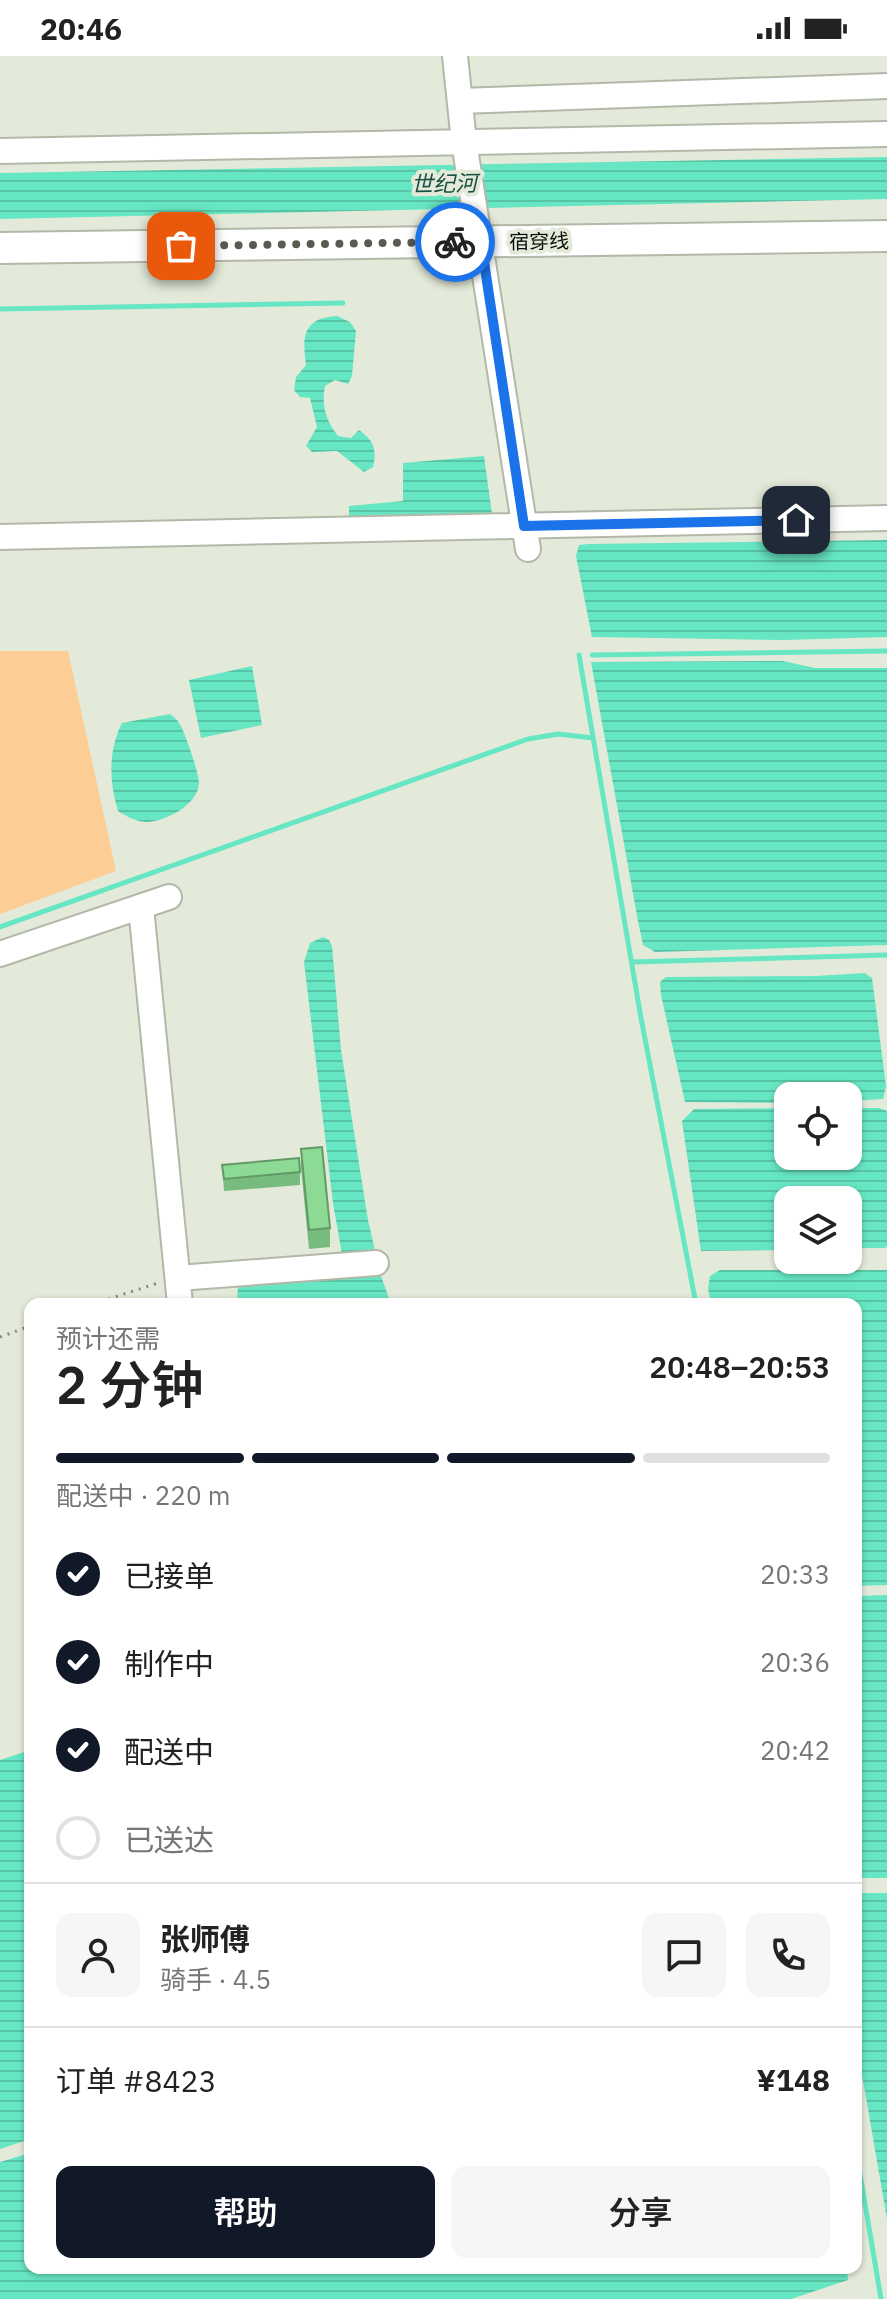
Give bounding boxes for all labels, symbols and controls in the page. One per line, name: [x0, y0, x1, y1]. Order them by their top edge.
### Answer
text: 20:46: [40, 9, 122, 48]
water label: 世纪河: [411, 168, 481, 198]
courier: [415, 202, 495, 282]
pin: [147, 212, 215, 280]
icon: bike: [433, 220, 477, 264]
icon: bag: [159, 224, 203, 268]
street label: 宿穿线: [509, 227, 569, 255]
pin: [762, 486, 830, 554]
icon: home: [774, 498, 818, 542]
map controls: [774, 1082, 862, 1274]
button: locate: [774, 1082, 862, 1170]
button: layers: [774, 1186, 862, 1274]
text: 预计还需: [56, 1321, 160, 1355]
text: 20:48–20:53: [649, 1347, 830, 1386]
text: 2 分钟: [56, 1351, 203, 1418]
text: 配送中 · 220 m: [56, 1478, 230, 1512]
icon: check: [56, 1552, 100, 1596]
text: 已接单: [124, 1556, 214, 1595]
text: 20:33: [760, 1557, 830, 1591]
icon: check: [56, 1640, 100, 1684]
text: 制作中: [124, 1644, 214, 1683]
text: 20:36: [760, 1645, 830, 1679]
icon: check: [56, 1728, 100, 1772]
text: 配送中: [124, 1732, 214, 1771]
text: 20:42: [760, 1733, 830, 1767]
text: 已送达: [124, 1820, 214, 1859]
button: person: [56, 1913, 140, 1997]
button: chat: [642, 1913, 726, 1997]
button: phone: [746, 1913, 830, 1997]
text: 张师傅: [160, 1919, 250, 1958]
text: 骑手 · 4.5: [160, 1962, 271, 1996]
text: ¥148: [757, 2060, 830, 2099]
text: 订单 #8423: [56, 2061, 216, 2100]
button: 帮助: [56, 2166, 435, 2258]
button: 分享: [451, 2166, 830, 2258]

